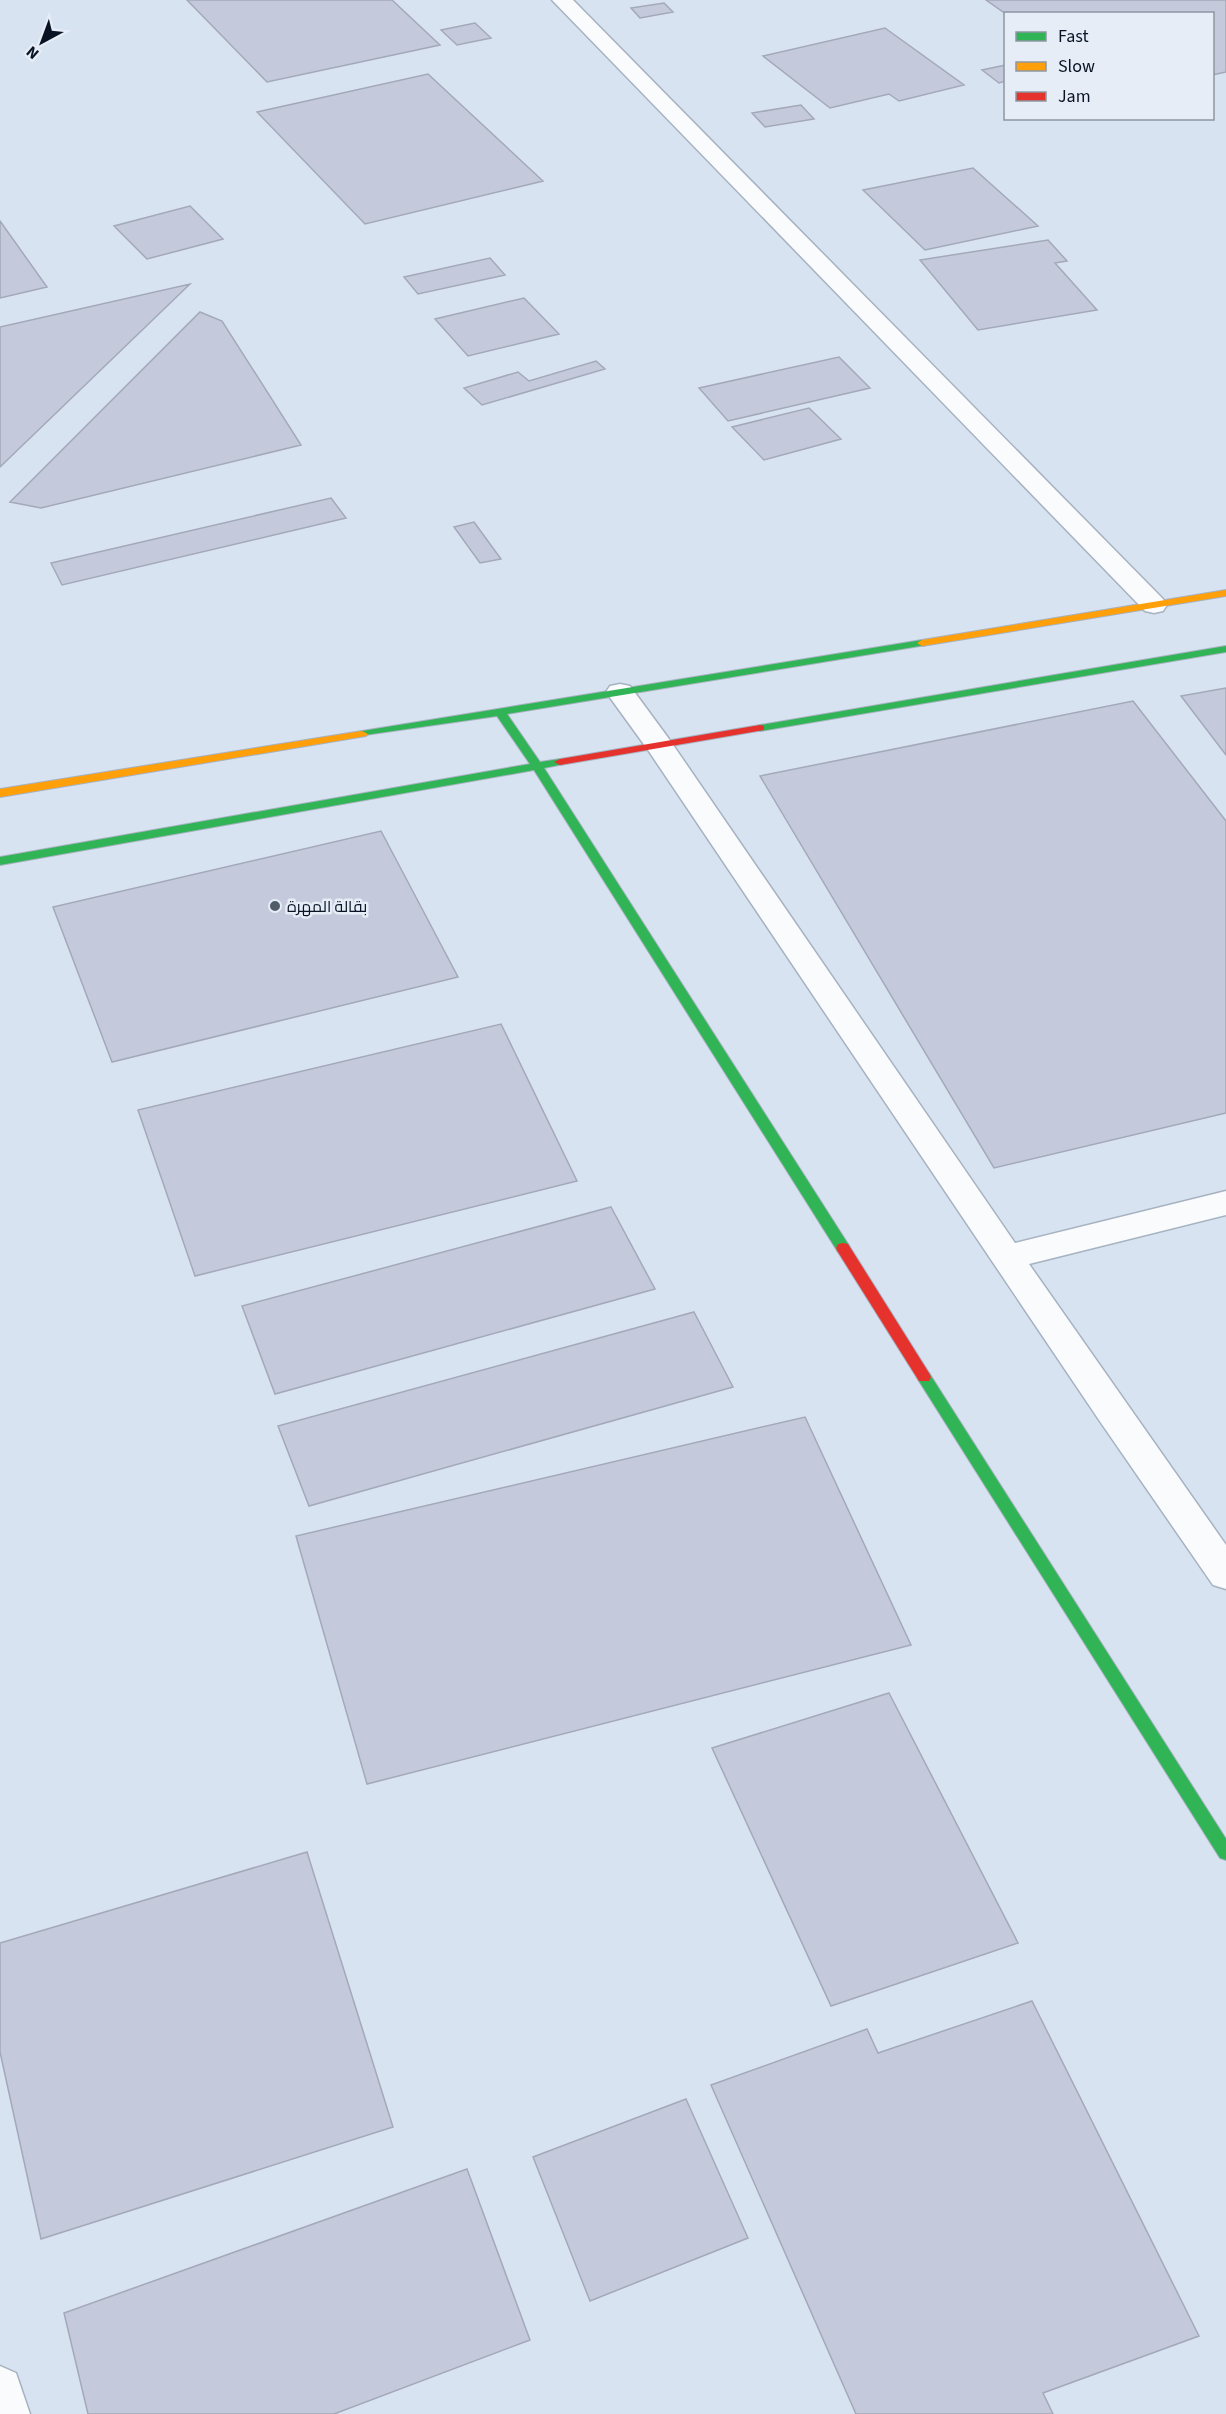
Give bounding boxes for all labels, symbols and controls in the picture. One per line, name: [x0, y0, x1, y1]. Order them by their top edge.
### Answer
north arrow: [12, 12, 72, 72]
legend: [1004, 12, 1214, 120]
text: Fast: [1058, 24, 1089, 49]
text: N: [22, 41, 44, 64]
text: Slow: [1058, 54, 1095, 79]
text: Jam: [1058, 84, 1091, 109]
place label: بقالة المهرة: [287, 896, 367, 918]
marker: بقالة المهرة: [268, 899, 282, 913]

